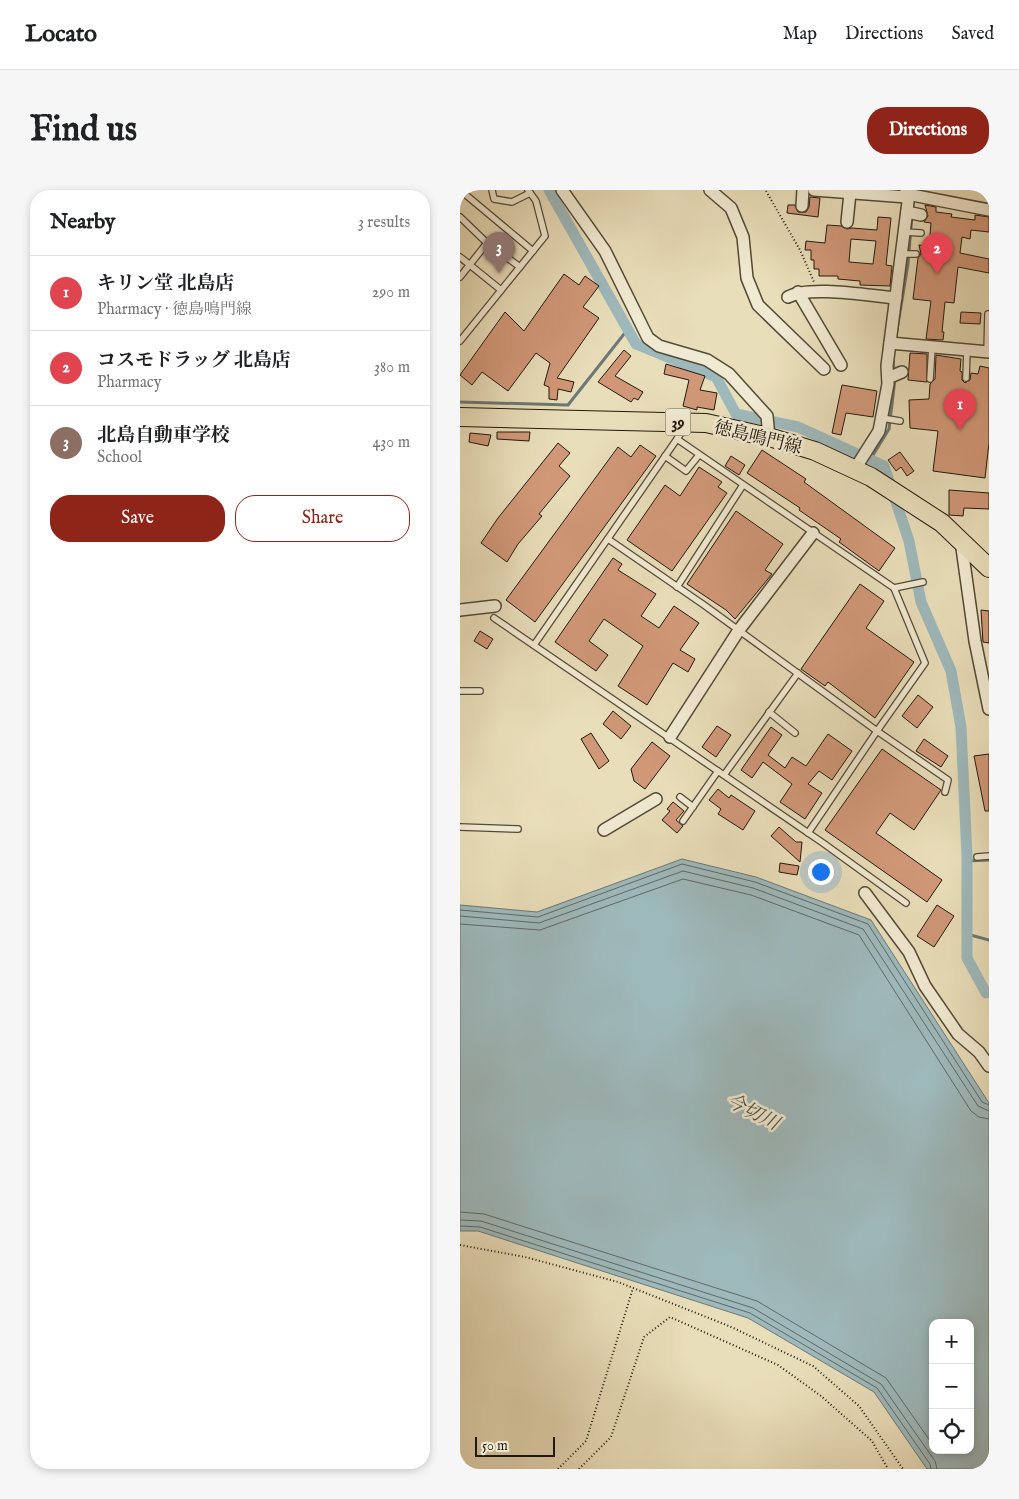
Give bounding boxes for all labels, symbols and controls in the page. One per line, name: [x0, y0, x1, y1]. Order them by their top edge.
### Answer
text: Locato: [25, 19, 97, 50]
text: Map: [783, 23, 817, 46]
text: Directions: [845, 23, 923, 46]
text: Saved: [951, 23, 994, 46]
button: Directions: [867, 107, 989, 154]
text: Find us: [30, 108, 137, 153]
text: Nearby: [50, 209, 115, 236]
text: 3 results: [358, 213, 410, 233]
pin: 3: [483, 232, 515, 273]
pin: 2: [921, 233, 953, 274]
text: キリン堂 北島店: [97, 272, 234, 296]
text: 1: [63, 283, 69, 303]
text: 290 m: [372, 283, 410, 303]
text: Pharmacy · 徳島鳴門線: [97, 300, 252, 320]
text: コスモドラッグ 北島店: [97, 349, 291, 373]
text: 2: [62, 358, 70, 378]
text: 380 m: [374, 358, 410, 378]
text: Pharmacy: [97, 373, 162, 393]
pin: 1: [944, 389, 976, 430]
road number: 39: [666, 408, 690, 436]
street label: 徳島鳴門線: [711, 416, 804, 461]
text: 北島自動車学校: [97, 424, 230, 448]
text: 3: [63, 433, 69, 453]
text: 430 m: [372, 433, 410, 453]
text: School: [97, 448, 142, 468]
button: Save: [50, 495, 225, 542]
button: Share: [235, 495, 410, 542]
your location: [808, 859, 834, 885]
water label: 今切川: [721, 1089, 785, 1137]
map controls: [929, 1319, 974, 1454]
button: +: [929, 1319, 974, 1364]
button: −: [929, 1364, 974, 1409]
button: locate: [929, 1409, 974, 1454]
scale bar: [475, 1434, 555, 1457]
text: 50 m: [482, 1437, 508, 1455]

